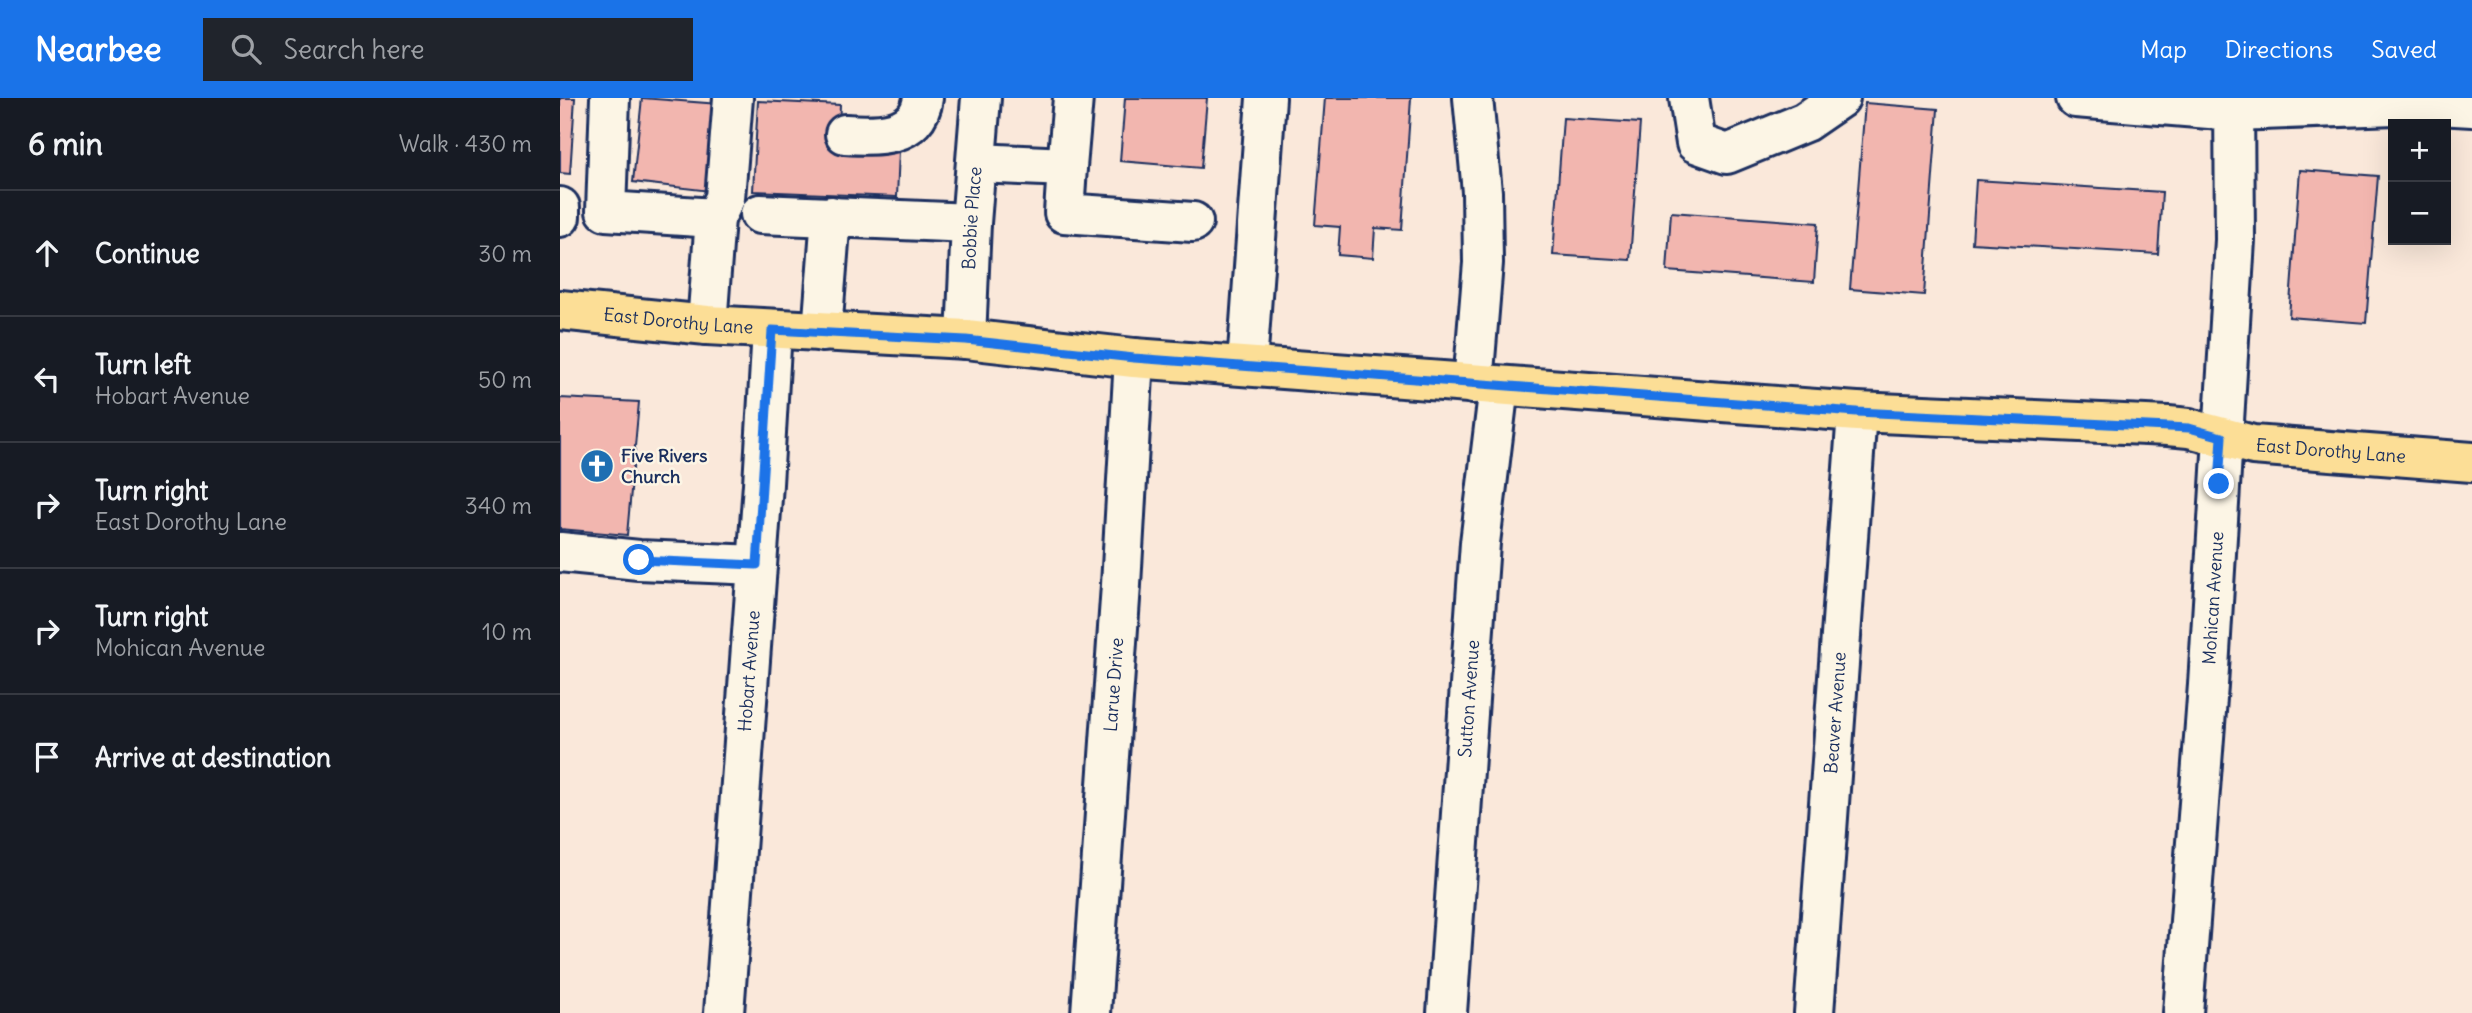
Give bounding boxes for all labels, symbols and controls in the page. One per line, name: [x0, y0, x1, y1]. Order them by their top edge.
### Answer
search box: [203, 18, 693, 81]
text: Nearbee: [35, 28, 161, 70]
icon: search: [227, 30, 265, 68]
text: Search here: [283, 33, 424, 66]
text: Map: [2140, 34, 2187, 64]
text: Directions: [2225, 34, 2333, 64]
text: Saved: [2371, 34, 2437, 64]
map controls: [2388, 119, 2451, 245]
button: +: [2388, 119, 2451, 182]
text: 6 min: [28, 125, 103, 163]
text: Walk · 430 m: [399, 129, 532, 158]
street label: Bobbie Place: [957, 166, 986, 270]
button: −: [2388, 182, 2451, 245]
icon: ahead: [28, 234, 66, 272]
text: Continue: [95, 237, 200, 270]
text: 30 m: [478, 239, 532, 268]
street label: East Dorothy Lane: [603, 303, 754, 338]
text: Turn left: [95, 348, 191, 381]
icon: left: [28, 360, 66, 398]
text: 50 m: [478, 365, 532, 394]
text: Hobart Avenue: [95, 381, 250, 410]
street label: East Dorothy Lane: [2255, 433, 2407, 468]
place label: Five Rivers Church: [621, 444, 707, 488]
church icon: Five Rivers Church: [578, 447, 616, 485]
route end: [2203, 468, 2234, 499]
text: Turn right: [95, 474, 208, 507]
icon: right: [28, 486, 66, 524]
text: 340 m: [465, 491, 532, 520]
text: East Dorothy Lane: [95, 507, 287, 536]
street label: Mohican Avenue: [2197, 531, 2228, 665]
route start: [623, 544, 654, 575]
text: Turn right: [95, 600, 208, 633]
street label: Hobart Avenue: [733, 610, 765, 732]
icon: right: [28, 612, 66, 650]
text: 10 m: [482, 617, 532, 646]
text: Mohican Avenue: [95, 633, 265, 662]
street label: Larue Drive: [1099, 637, 1128, 733]
street label: Sutton Avenue: [1453, 639, 1484, 758]
street label: Beaver Avenue: [1819, 651, 1851, 775]
icon: arrive: [28, 738, 66, 776]
text: Arrive at destination: [95, 741, 331, 774]

